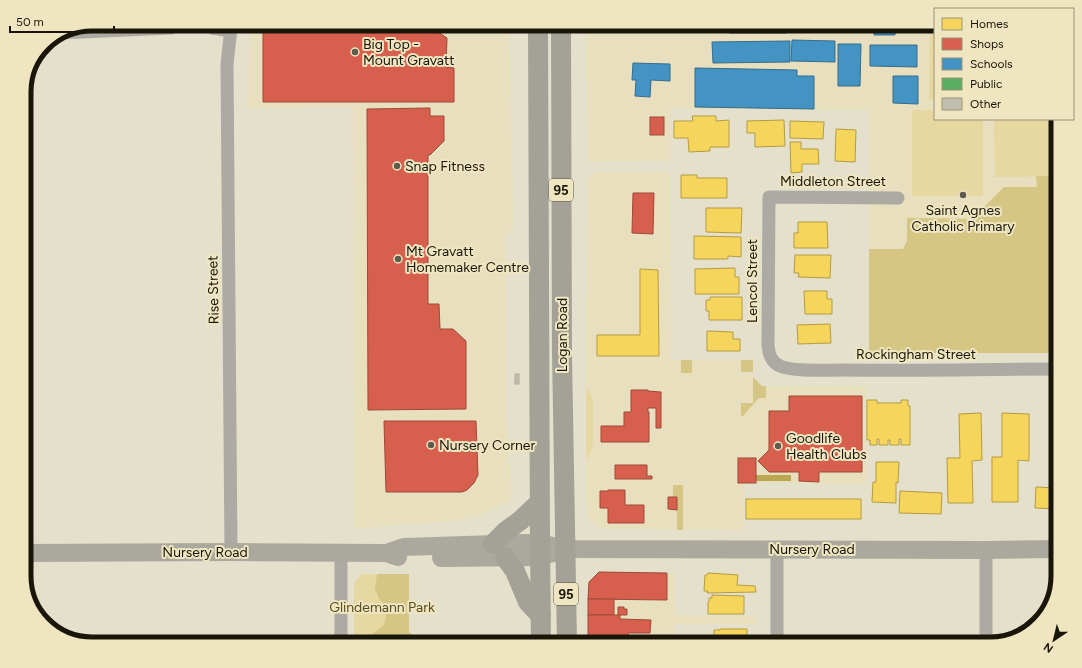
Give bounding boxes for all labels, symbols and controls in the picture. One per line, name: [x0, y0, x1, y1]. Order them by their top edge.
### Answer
scale bar: [10, 8, 114, 34]
legend: [934, 8, 1074, 120]
text: 50 m: [16, 15, 44, 29]
text: Homes: [970, 17, 1009, 31]
place label: Big Top - Mount Gravatt: [363, 36, 455, 69]
text: Shops: [970, 37, 1004, 51]
marker: Big Top - Mount Gravatt: [350, 47, 360, 57]
text: Schools: [970, 57, 1013, 71]
text: Public: [970, 77, 1003, 91]
text: Other: [970, 97, 1001, 111]
place label: Snap Fitness: [405, 158, 485, 175]
marker: Snap Fitness: [392, 161, 402, 171]
street label: Middleton Street: [780, 173, 886, 190]
road number: 95: [549, 179, 573, 201]
marker: Saint Agnes Catholic Primary: [958, 190, 968, 200]
place label: Saint Agnes Catholic Primary: [912, 202, 1015, 235]
street label: Lencol Street: [744, 239, 761, 323]
place label: Mt Gravatt Homemaker Centre: [406, 243, 529, 276]
marker: Mt Gravatt Homemaker Centre: [393, 254, 403, 264]
street label: Rise Street: [204, 255, 223, 325]
street label: Logan Road: [554, 298, 571, 372]
street label: Rockingham Street: [856, 346, 976, 363]
place label: Goodlife Health Clubs: [786, 430, 867, 463]
place label: Nursery Corner: [439, 437, 536, 454]
marker: Nursery Corner: [426, 440, 436, 450]
marker: Goodlife Health Clubs: [773, 441, 783, 451]
street label: Nursery Road: [769, 541, 855, 558]
street label: Nursery Road: [162, 544, 248, 561]
road number: 95: [554, 583, 578, 605]
park label: Glindemann Park: [329, 599, 435, 616]
north arrow: [1034, 620, 1074, 660]
text: N: [1041, 640, 1056, 656]

